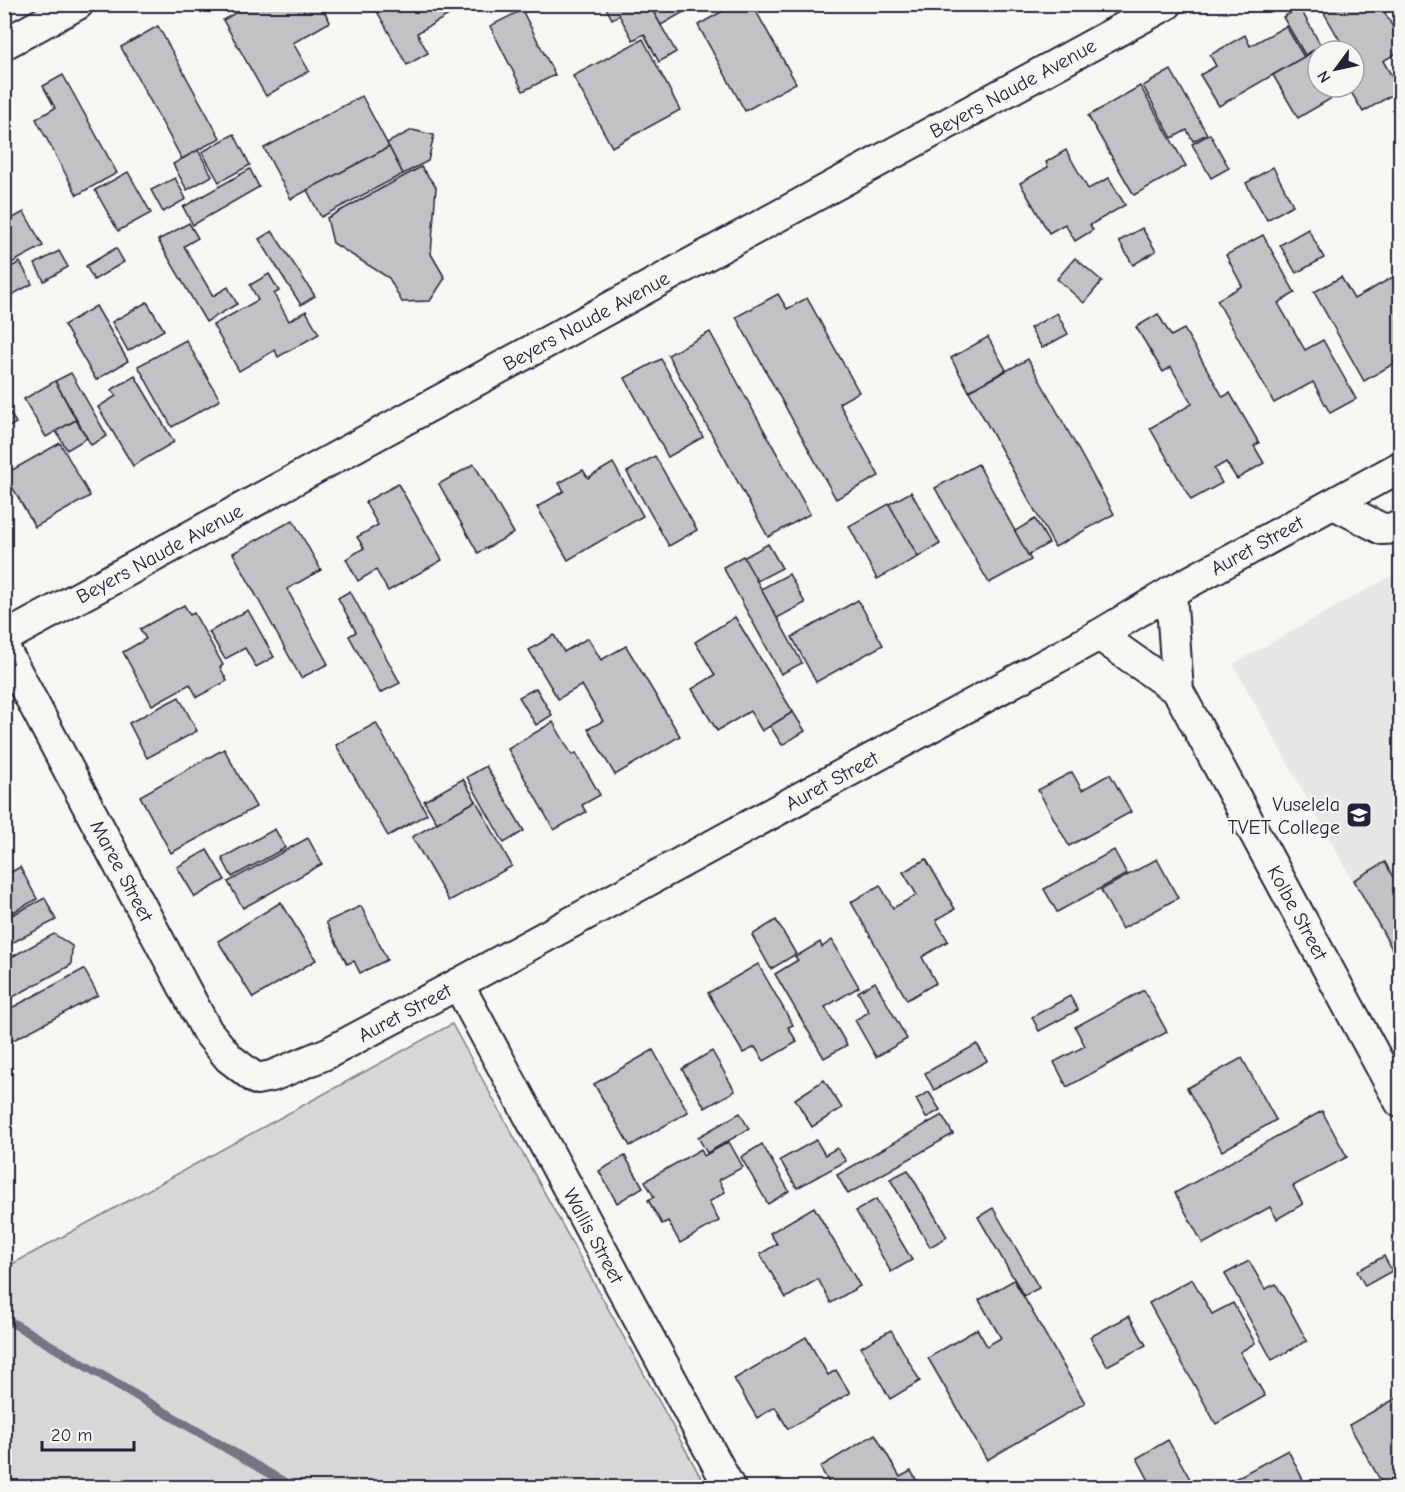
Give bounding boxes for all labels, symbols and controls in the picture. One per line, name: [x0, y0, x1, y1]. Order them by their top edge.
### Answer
street label: Beyers Naude Avenue: [926, 34, 1100, 143]
north arrow: [1306, 39, 1366, 99]
text: N: [1314, 67, 1335, 86]
street label: Beyers Naude Avenue: [499, 266, 674, 376]
street label: Beyers Naude Avenue: [72, 499, 247, 608]
street label: Auret Street: [1207, 510, 1308, 580]
street label: Auret Street: [782, 746, 883, 815]
place label: Vuselela TVET College: [1227, 793, 1340, 839]
school or university icon: Vuselela TVET College: [1344, 800, 1374, 830]
street label: Maree Street: [85, 816, 158, 927]
street label: Kolbe Street: [1262, 862, 1333, 965]
street label: Auret Street: [354, 978, 456, 1047]
street label: Wallis Street: [558, 1184, 629, 1289]
scale bar: [42, 1414, 134, 1452]
text: 20 m: [51, 1425, 92, 1446]

